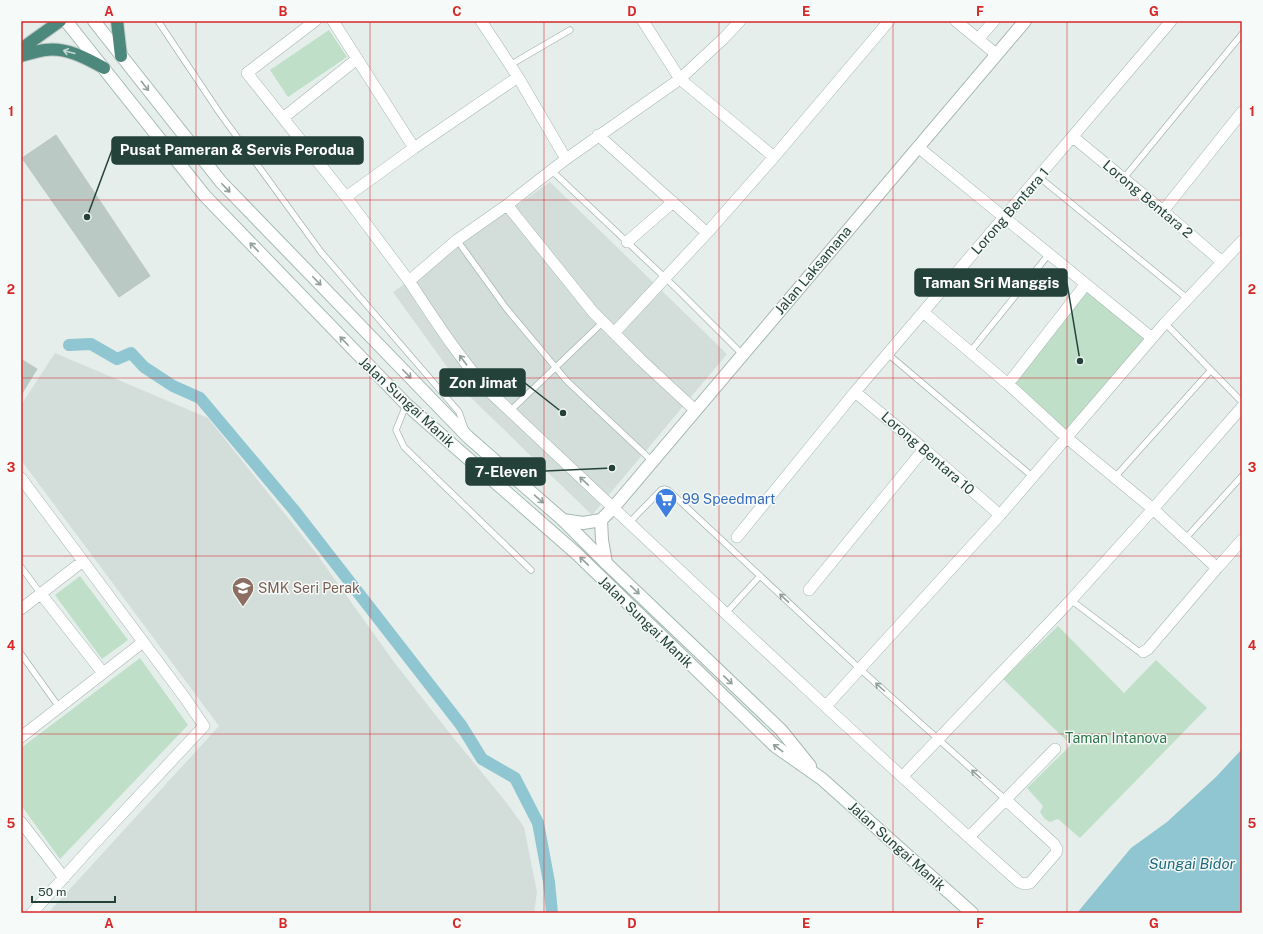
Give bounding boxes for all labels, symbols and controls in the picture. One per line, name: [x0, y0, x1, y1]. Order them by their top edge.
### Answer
text: A: [104, 4, 114, 19]
text: B: [279, 4, 288, 19]
text: C: [452, 4, 462, 19]
text: D: [627, 4, 637, 19]
text: E: [802, 4, 810, 19]
text: F: [976, 4, 984, 19]
text: G: [1149, 4, 1159, 19]
one-way arrow: [62, 48, 75, 55]
one-way arrow: [141, 80, 150, 91]
text: 1: [8, 104, 14, 119]
text: 1: [1249, 104, 1255, 119]
callout: Pusat Pameran & Servis Perodua: [112, 137, 363, 164]
text: Pusat Pameran & Servis Perodua: [120, 141, 354, 158]
street label: Lorong Bentara 2: [1100, 157, 1196, 241]
street label: Lorong Bentara 1: [968, 164, 1052, 258]
one-way arrow: [221, 183, 231, 193]
street label: Jalan Laksamana: [771, 223, 855, 317]
one-way arrow: [249, 242, 259, 252]
callout: Taman Sri Manggis: [915, 269, 1067, 296]
text: Taman Sri Manggis: [923, 274, 1059, 291]
one-way arrow: [312, 276, 322, 286]
text: 2: [7, 282, 15, 297]
text: 2: [1248, 282, 1256, 297]
one-way arrow: [339, 336, 349, 346]
street label: Jalan Sungai Manik: [356, 354, 458, 451]
one-way arrow: [459, 354, 467, 365]
one-way arrow: [402, 369, 412, 379]
callout: Zon Jimat: [440, 369, 525, 396]
text: Zon Jimat: [449, 374, 517, 391]
street label: Lorong Bentara 10: [878, 408, 978, 498]
callout: 7-Eleven: [466, 458, 545, 485]
text: 3: [7, 460, 16, 475]
text: 3: [1248, 460, 1257, 475]
text: 7-Eleven: [475, 463, 537, 480]
one-way arrow: [579, 476, 589, 486]
supermarket icon: 99 Speedmart: [653, 486, 679, 519]
place label: 99 Speedmart: [682, 491, 775, 507]
one-way arrow: [534, 495, 545, 504]
one-way arrow: [579, 556, 589, 566]
street label: Jalan Sungai Manik: [595, 573, 697, 671]
school or university icon: SMK Seri Perak: [230, 575, 256, 608]
place label: SMK Seri Perak: [258, 580, 360, 596]
one-way arrow: [629, 585, 639, 594]
one-way arrow: [779, 593, 789, 603]
text: 4: [7, 638, 16, 653]
text: 4: [1248, 638, 1257, 653]
one-way arrow: [723, 675, 733, 684]
one-way arrow: [874, 682, 885, 691]
park label: Taman Intanova: [1065, 730, 1167, 746]
one-way arrow: [773, 744, 784, 753]
one-way arrow: [971, 769, 981, 778]
street label: Jalan Sungai Manik: [845, 798, 949, 894]
text: 5: [7, 816, 16, 831]
text: 5: [1248, 816, 1257, 831]
water label: Sungai Bidor: [1149, 855, 1236, 872]
scale bar: [32, 878, 115, 904]
text: 50 m: [38, 885, 66, 899]
text: A: [104, 916, 114, 931]
text: B: [279, 916, 288, 931]
text: C: [452, 916, 462, 931]
text: D: [627, 916, 637, 931]
text: E: [802, 916, 810, 931]
text: F: [976, 916, 984, 931]
text: G: [1149, 916, 1159, 931]

